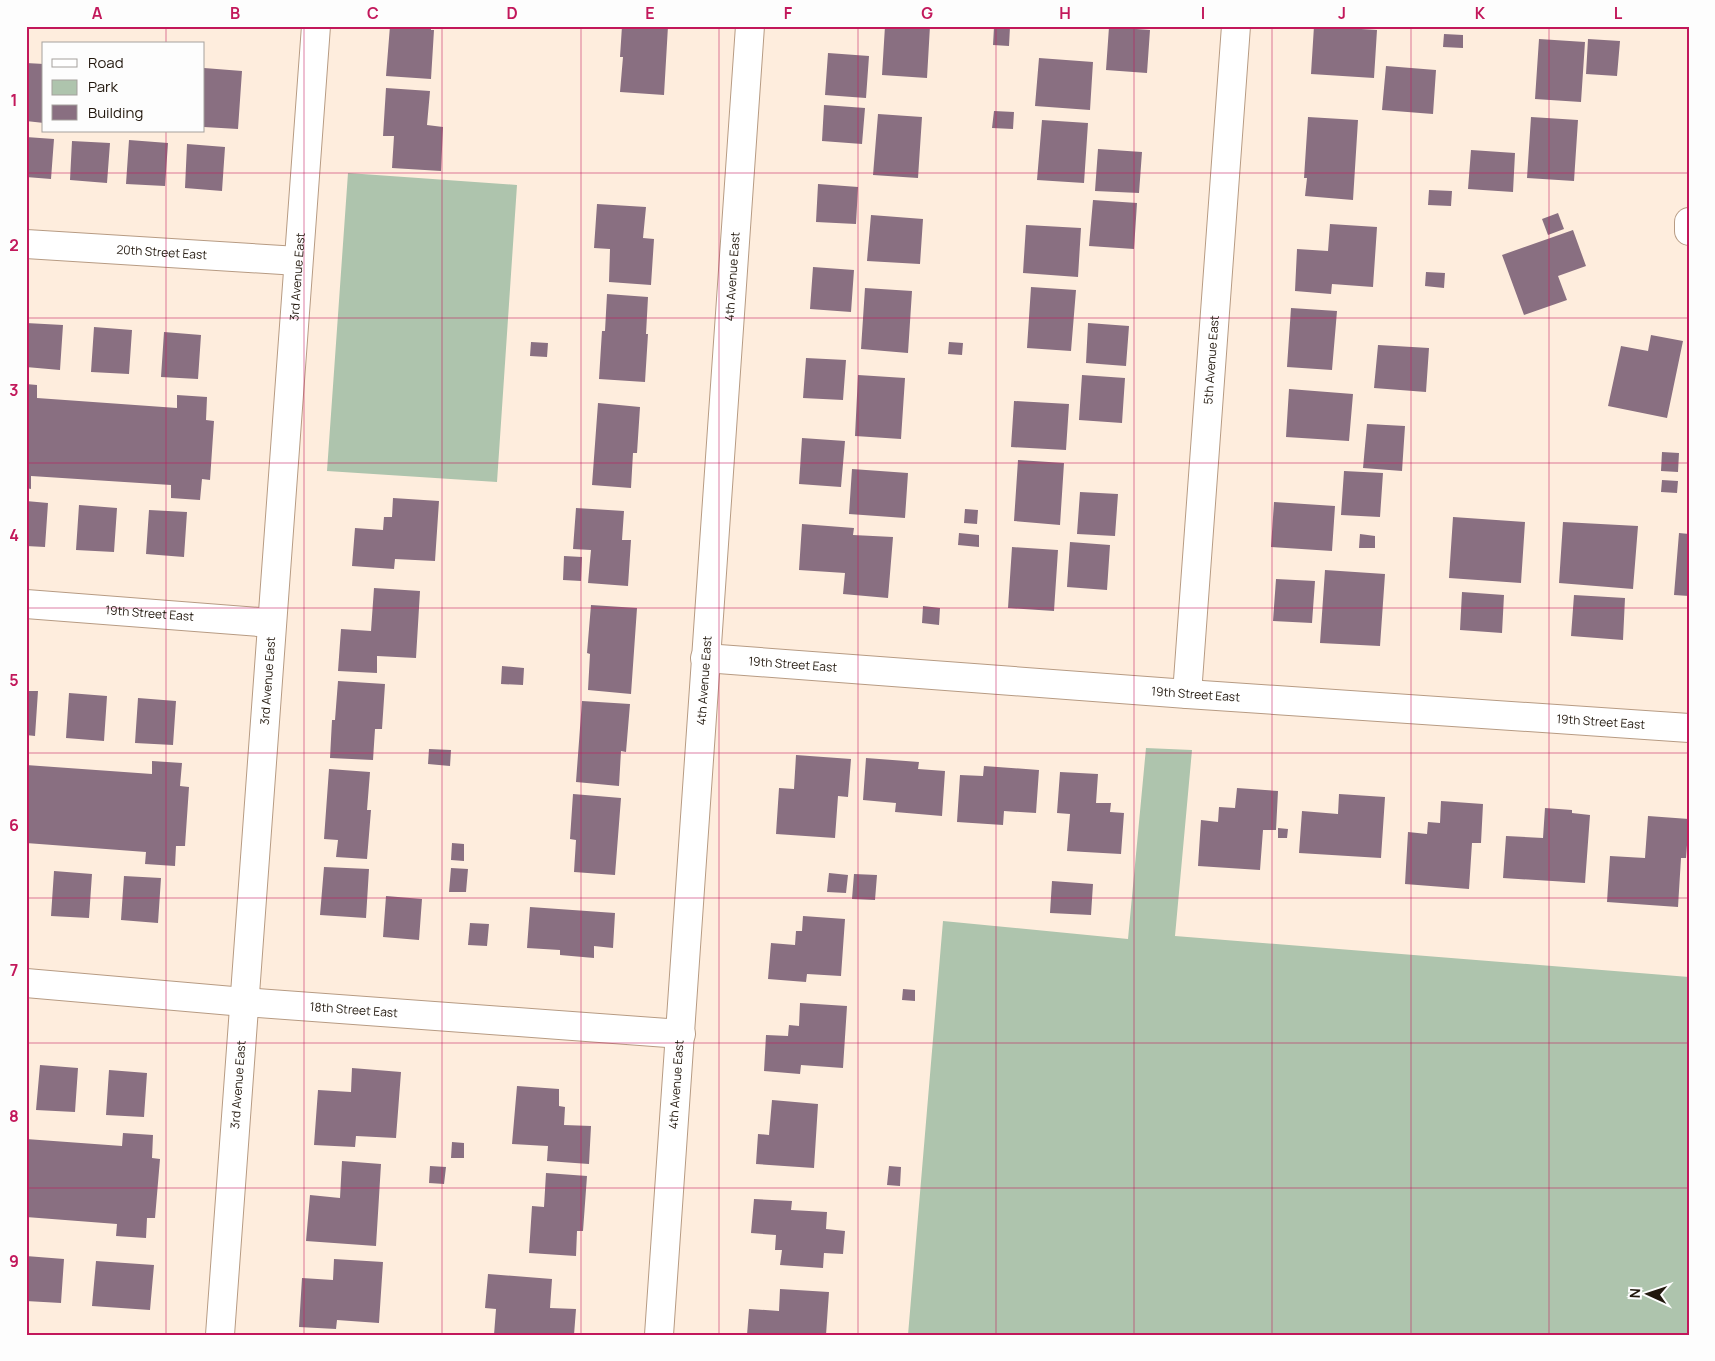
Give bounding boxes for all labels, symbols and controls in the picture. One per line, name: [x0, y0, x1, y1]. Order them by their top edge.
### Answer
text: A: [92, 2, 103, 24]
text: B: [230, 2, 240, 24]
text: C: [367, 2, 379, 24]
text: D: [506, 2, 518, 24]
text: E: [645, 2, 655, 24]
text: F: [784, 2, 793, 24]
text: G: [921, 2, 933, 24]
text: H: [1059, 2, 1071, 24]
text: I: [1201, 2, 1205, 24]
text: J: [1338, 2, 1346, 24]
text: K: [1475, 2, 1486, 24]
text: L: [1614, 2, 1623, 24]
legend: [42, 42, 205, 132]
text: Road: [88, 52, 124, 73]
text: Park: [88, 76, 118, 97]
text: 1: [10, 89, 18, 111]
text: Building: [88, 102, 143, 123]
street label: 4th Avenue East: [720, 231, 744, 322]
street label: 3rd Avenue East: [285, 232, 309, 322]
text: 2: [9, 234, 19, 256]
street label: 20th Street East: [116, 241, 208, 263]
street label: 5th Avenue East: [1199, 314, 1223, 405]
text: 3: [9, 379, 19, 401]
text: 4: [9, 524, 19, 546]
street label: 19th Street East: [105, 601, 195, 625]
street label: 4th Avenue East: [692, 635, 716, 726]
street label: 3rd Avenue East: [256, 636, 279, 726]
street label: 19th Street East: [748, 652, 838, 676]
text: 5: [9, 669, 19, 691]
street label: 19th Street East: [1151, 682, 1241, 706]
street label: 19th Street East: [1556, 710, 1646, 733]
text: 6: [9, 814, 19, 836]
text: 7: [10, 959, 18, 981]
street label: 18th Street East: [309, 998, 399, 1021]
street label: 4th Avenue East: [664, 1039, 688, 1130]
street label: 3rd Avenue East: [226, 1040, 250, 1129]
text: 8: [9, 1105, 19, 1127]
text: 9: [9, 1250, 19, 1272]
north arrow: [1622, 1268, 1672, 1318]
text: N: [1625, 1288, 1644, 1299]

